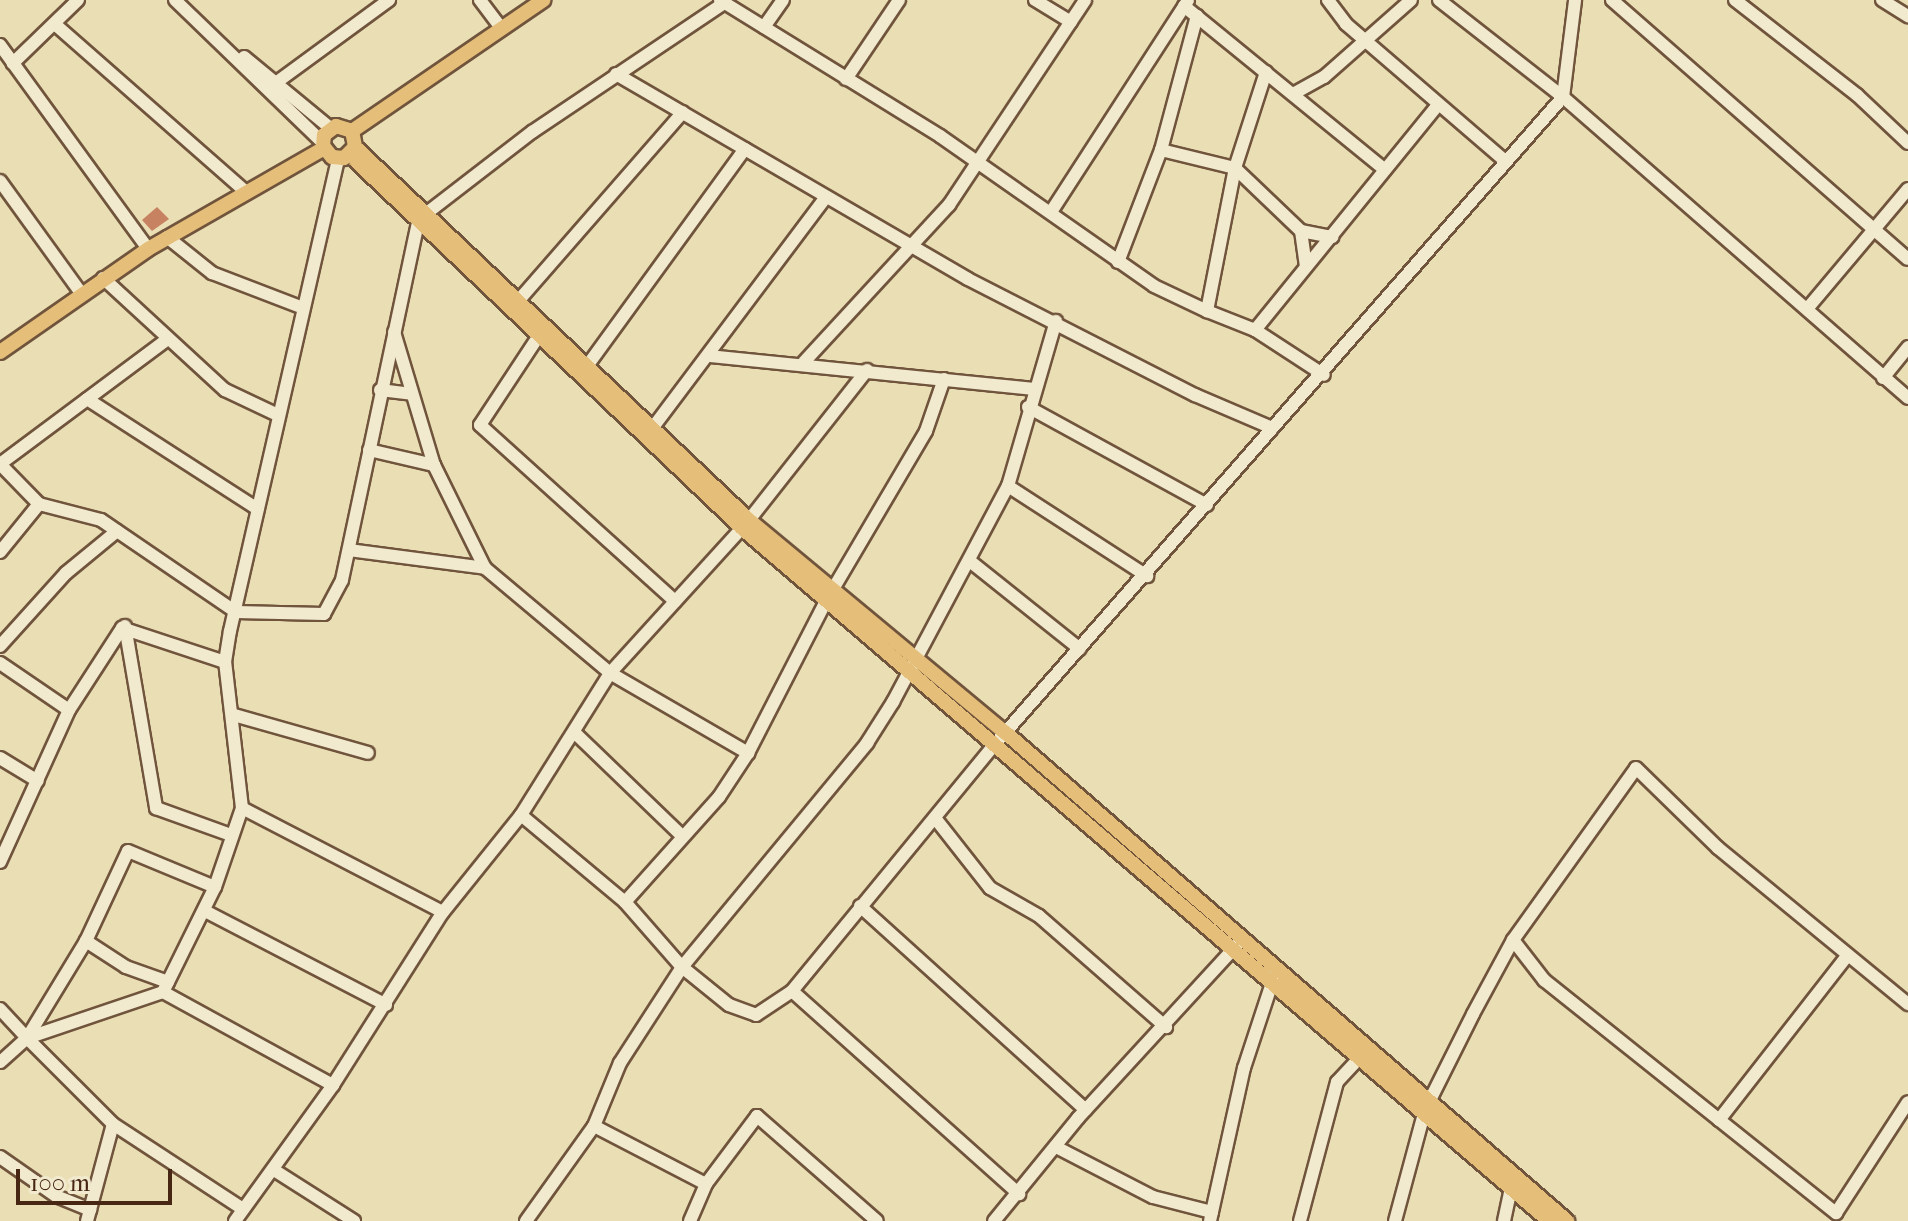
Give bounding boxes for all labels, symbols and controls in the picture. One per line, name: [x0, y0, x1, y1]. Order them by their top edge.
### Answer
scale bar: [20, 1153, 176, 1203]
text: 100 m: [30, 1169, 90, 1197]

